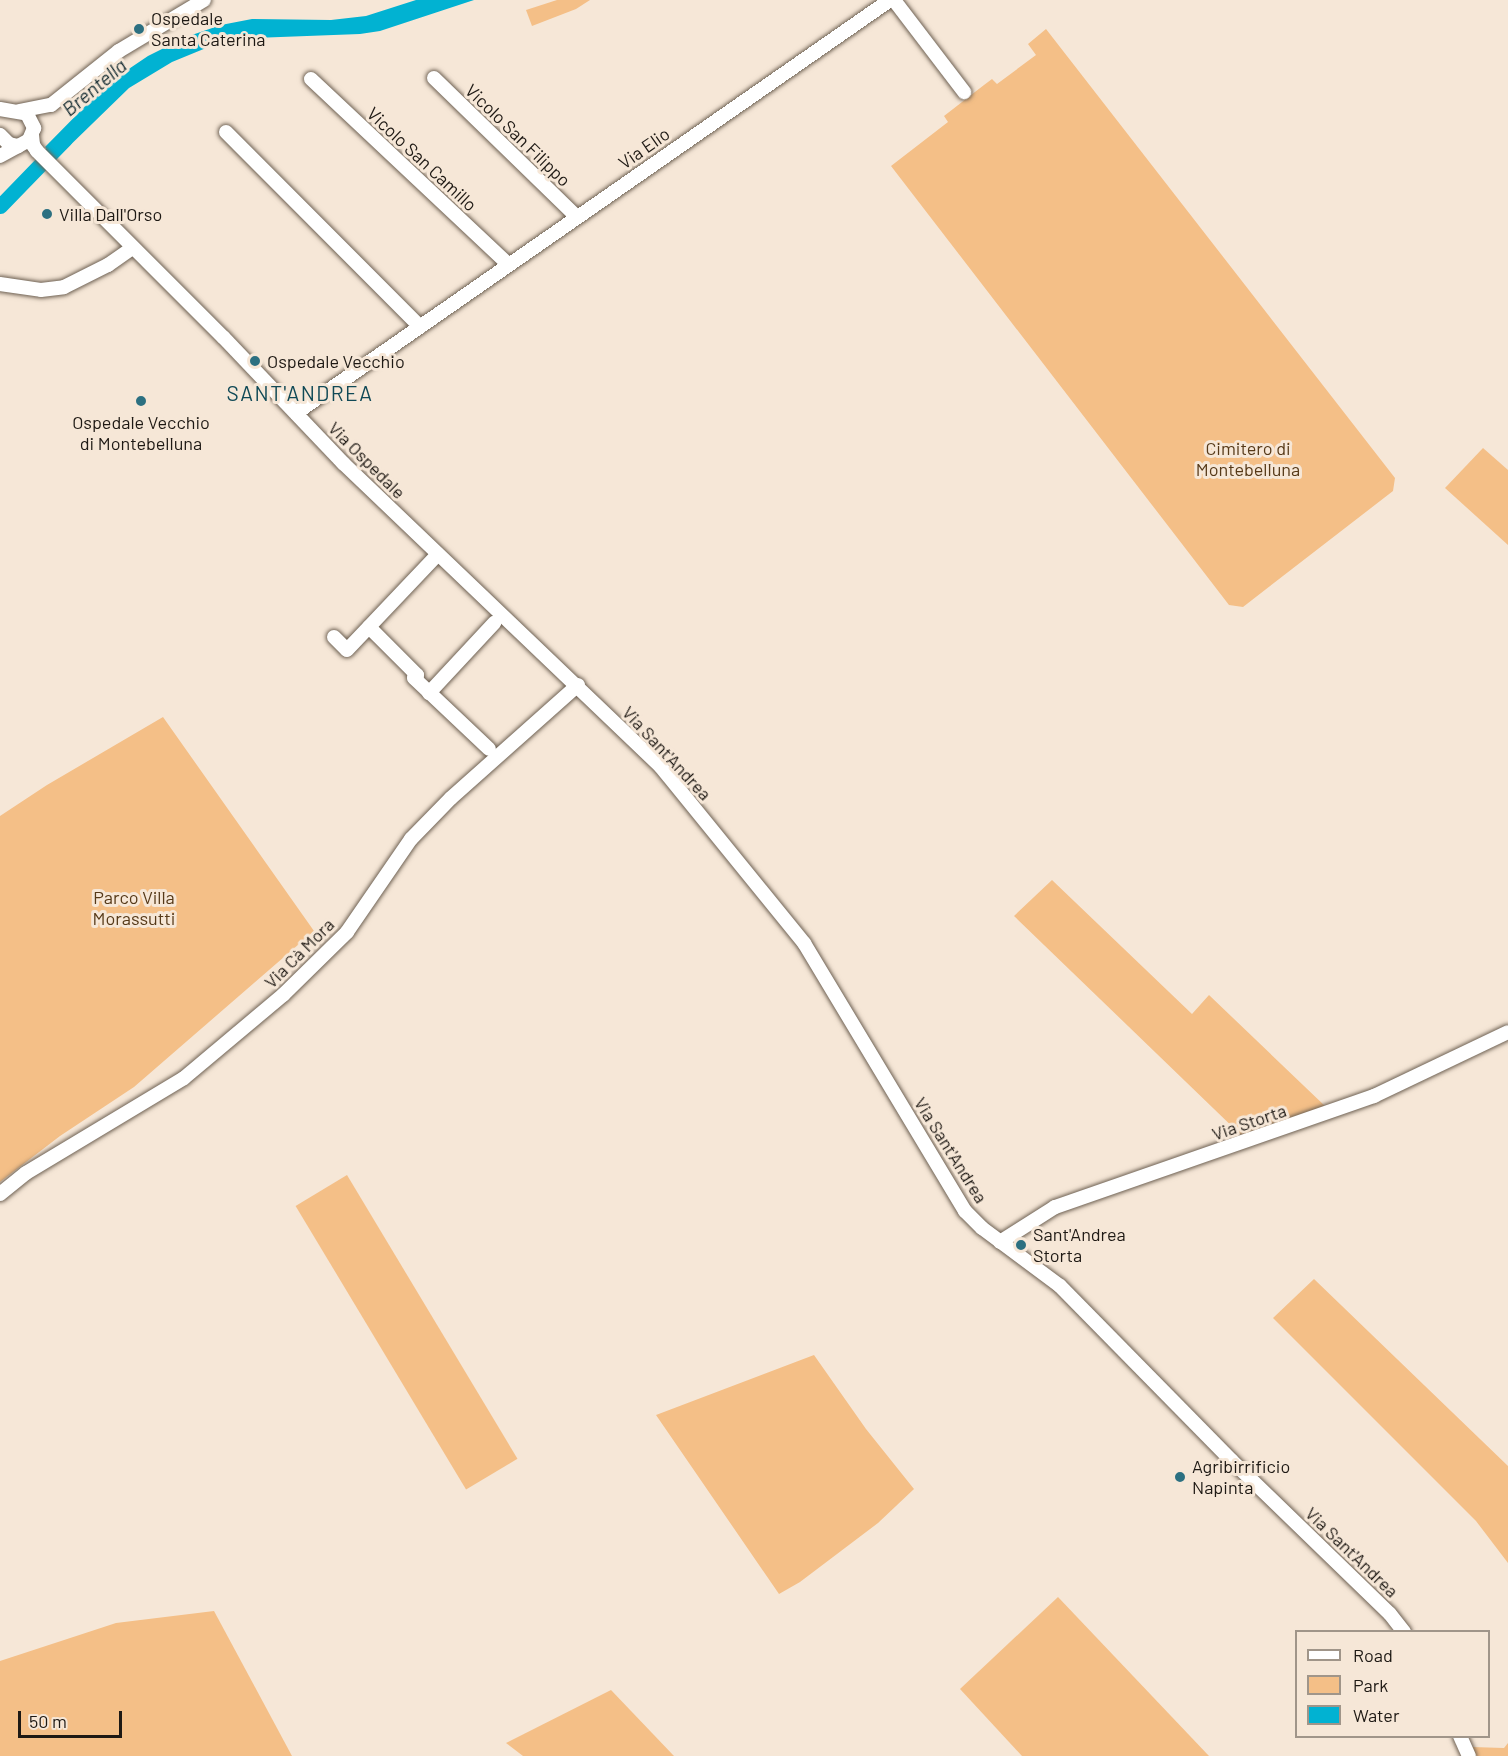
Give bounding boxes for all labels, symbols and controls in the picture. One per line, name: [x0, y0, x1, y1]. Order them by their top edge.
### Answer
place label: Ospedale Santa Caterina: [151, 8, 266, 50]
marker: Ospedale Santa Caterina: [132, 22, 146, 36]
water label: Brentella: [57, 53, 131, 121]
street label: Vicolo San Filippo: [461, 79, 575, 191]
street label: Vicolo San Camillo: [363, 103, 481, 215]
street label: Via Elio: [614, 123, 674, 173]
place label: Villa Dall'Orso: [59, 203, 162, 225]
marker: Villa Dall'Orso: [40, 207, 54, 221]
place label: Ospedale Vecchio: [267, 350, 405, 372]
marker: Ospedale Vecchio: [248, 354, 262, 368]
district label: SANT'ANDREA: [226, 380, 374, 406]
marker: Ospedale Vecchio di Montebelluna: [132, 392, 150, 410]
place label: Ospedale Vecchio di Montebelluna: [72, 412, 210, 454]
street label: Via Ospedale: [324, 417, 410, 503]
park label: Cimitero di Montebelluna: [1196, 438, 1300, 480]
street label: Via Sant'Andrea: [618, 701, 716, 805]
park label: Parco Villa Morassutti: [93, 887, 175, 930]
street label: Via Cà Mora: [260, 914, 338, 992]
street label: Via Sant'Andrea: [910, 1093, 992, 1207]
street label: Via Storta: [1209, 1099, 1289, 1145]
place label: Sant'Andrea Storta: [1033, 1224, 1126, 1266]
marker: Sant'Andrea Storta: [1014, 1238, 1028, 1252]
place label: Agribirrificio Napinta: [1192, 1456, 1290, 1498]
marker: Agribirrificio Napinta: [1173, 1470, 1187, 1484]
street label: Via Sant'Andrea: [1301, 1502, 1403, 1602]
legend: [1295, 1630, 1490, 1738]
text: Road: [1353, 1644, 1393, 1666]
text: Park: [1353, 1674, 1388, 1696]
scale bar: [21, 1699, 124, 1737]
text: Water: [1353, 1704, 1400, 1726]
text: 50 m: [29, 1710, 67, 1732]

